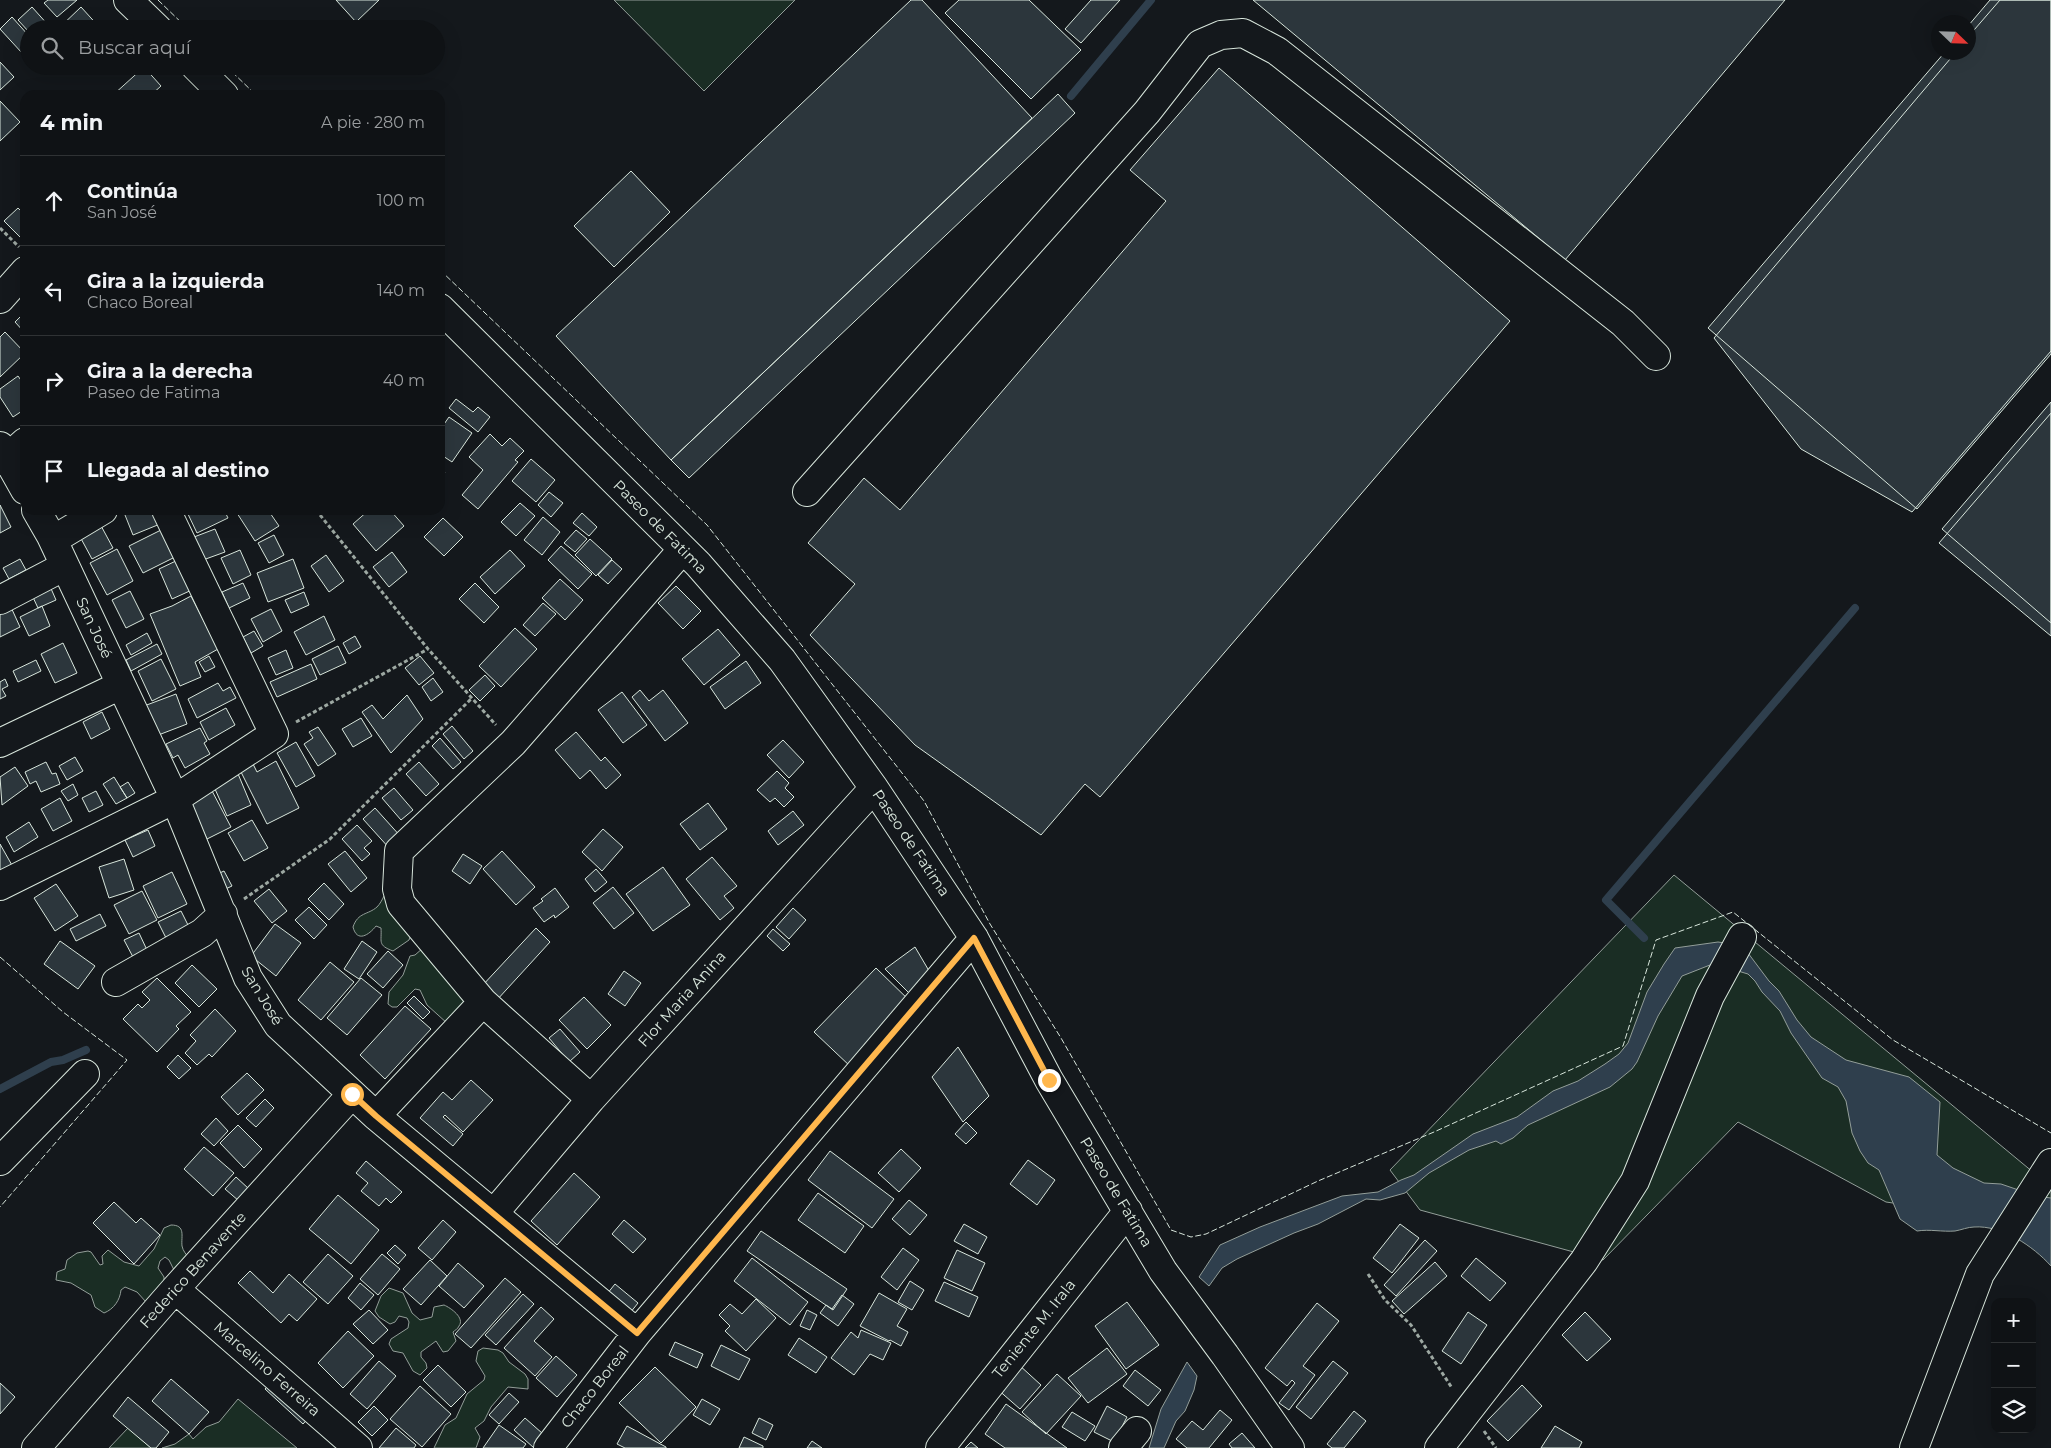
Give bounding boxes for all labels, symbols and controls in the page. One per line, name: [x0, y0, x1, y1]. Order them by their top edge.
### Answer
north arrow: [1931, 15, 1976, 60]
search box: [20, 20, 445, 75]
icon: search: [38, 34, 66, 62]
text: Buscar aquí: [78, 36, 191, 59]
text: 4 min: [40, 110, 103, 135]
text: A pie · 280 m: [321, 113, 425, 132]
text: Continúa: [87, 180, 178, 203]
icon: ahead: [40, 187, 68, 215]
text: 100 m: [377, 191, 425, 210]
text: San José: [87, 203, 157, 222]
text: Gira a la izquierda: [87, 270, 265, 293]
icon: left: [40, 277, 68, 305]
text: 140 m: [377, 281, 425, 300]
text: Chaco Boreal: [87, 293, 193, 312]
text: Gira a la derecha: [87, 360, 253, 383]
icon: right: [40, 367, 68, 395]
text: 40 m: [383, 371, 425, 390]
text: Paseo de Fatima: [87, 383, 221, 402]
icon: arrive: [40, 457, 68, 485]
text: Llegada al destino: [87, 459, 269, 482]
street label: Paseo de Fatima: [609, 476, 711, 578]
street label: San José: [72, 594, 117, 661]
street label: Paseo de Fatima: [869, 786, 954, 900]
street label: Flor Maria Anina: [634, 947, 730, 1051]
street label: San José: [237, 963, 287, 1029]
route end: [1038, 1069, 1061, 1092]
route start: [341, 1083, 364, 1106]
street label: Paseo de Fatima: [1076, 1133, 1157, 1250]
street label: Federico Benavente: [135, 1207, 250, 1332]
street label: Teniente M. Irala: [988, 1275, 1079, 1382]
map controls: [1991, 1298, 2036, 1433]
button: +: [1991, 1298, 2036, 1343]
street label: Marcelino Ferreira: [210, 1317, 325, 1420]
street label: Chaco Boreal: [556, 1342, 633, 1432]
button: −: [1991, 1343, 2036, 1388]
button: layers: [1991, 1388, 2036, 1433]

